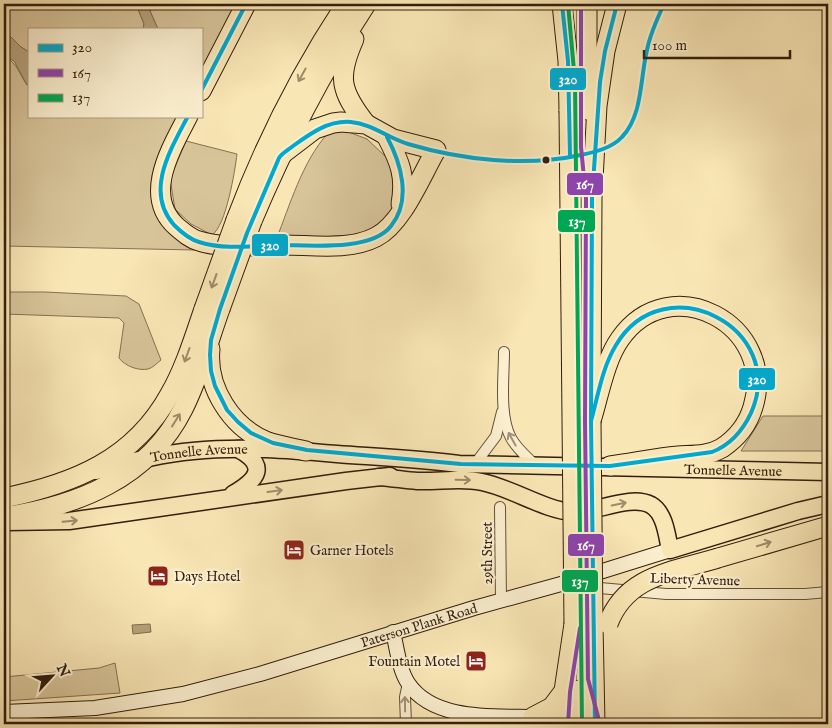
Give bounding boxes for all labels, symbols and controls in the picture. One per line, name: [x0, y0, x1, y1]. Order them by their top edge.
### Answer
legend: [28, 28, 202, 118]
scale bar: [644, 28, 791, 60]
text: 100 m: [652, 36, 688, 55]
text: 320: [72, 38, 92, 57]
text: 167: [72, 64, 91, 83]
one-way arrow: [297, 67, 306, 82]
line badge: 320: [549, 67, 587, 91]
text: 320: [559, 71, 577, 89]
text: 137: [72, 88, 90, 107]
unlabelled marker: [541, 155, 551, 165]
line badge: 167: [566, 172, 604, 196]
text: 167: [576, 176, 594, 194]
line badge: 137: [557, 209, 596, 233]
text: 137: [569, 213, 586, 231]
line badge: 320: [251, 233, 289, 257]
text: 320: [261, 237, 279, 255]
one-way arrow: [209, 273, 218, 288]
one-way arrow: [182, 347, 191, 362]
line badge: 320: [738, 367, 776, 391]
text: 320: [748, 371, 766, 389]
one-way arrow: [172, 414, 182, 428]
one-way arrow: [507, 433, 517, 447]
street label: Tonnelle Avenue: [149, 441, 248, 467]
street label: Tonnelle Avenue: [684, 461, 783, 481]
one-way arrow: [454, 475, 471, 485]
one-way arrow: [267, 485, 283, 495]
one-way arrow: [611, 499, 627, 509]
one-way arrow: [62, 516, 78, 526]
street label: 29th Street: [479, 521, 497, 584]
line badge: 167: [567, 533, 605, 557]
text: 167: [577, 537, 595, 555]
hotel icon: Garner Hotels: [282, 538, 306, 562]
one-way arrow: [756, 539, 772, 549]
place label: Garner Hotels: [310, 542, 394, 560]
hotel icon: Days Hotel: [146, 564, 170, 588]
place label: Days Hotel: [174, 568, 241, 586]
line badge: 137: [561, 569, 599, 593]
street label: Liberty Avenue: [650, 569, 741, 591]
text: 137: [572, 573, 589, 591]
street label: Paterson Plank Road: [359, 599, 480, 652]
hotel icon: Fountain Motel: [464, 649, 488, 673]
north arrow: [28, 650, 78, 700]
place label: Fountain Motel: [368, 653, 460, 671]
text: N: [52, 660, 74, 680]
one-way arrow: [401, 696, 410, 712]

